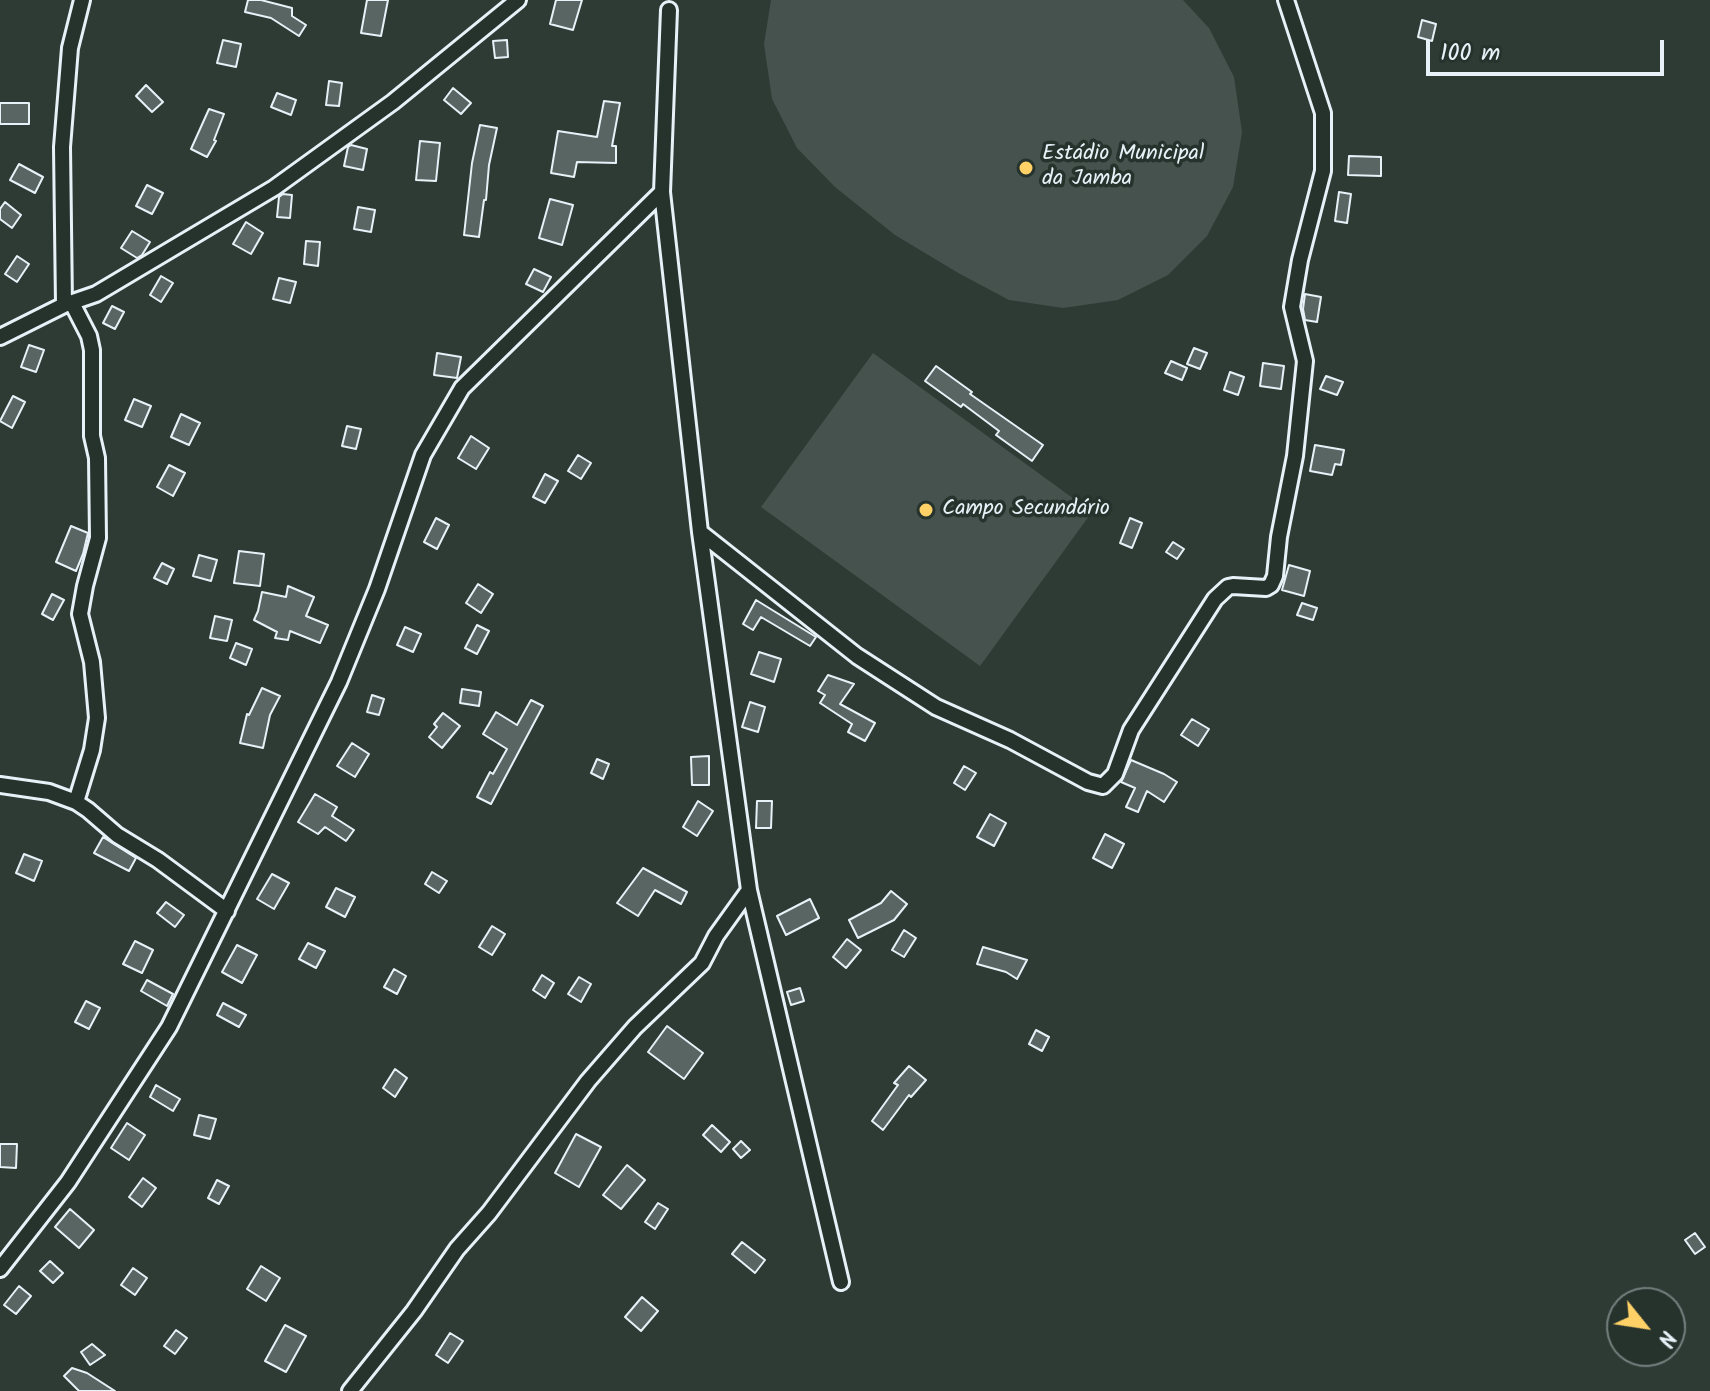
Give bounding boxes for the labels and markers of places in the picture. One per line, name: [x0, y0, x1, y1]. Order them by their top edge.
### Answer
place label: Estádio Municipal da Jamba: [1042, 142, 1204, 194]
marker: Estádio Municipal da Jamba: [1017, 159, 1035, 177]
place label: Campo Secundário: [942, 497, 1110, 523]
marker: Campo Secundário: [917, 501, 935, 519]

